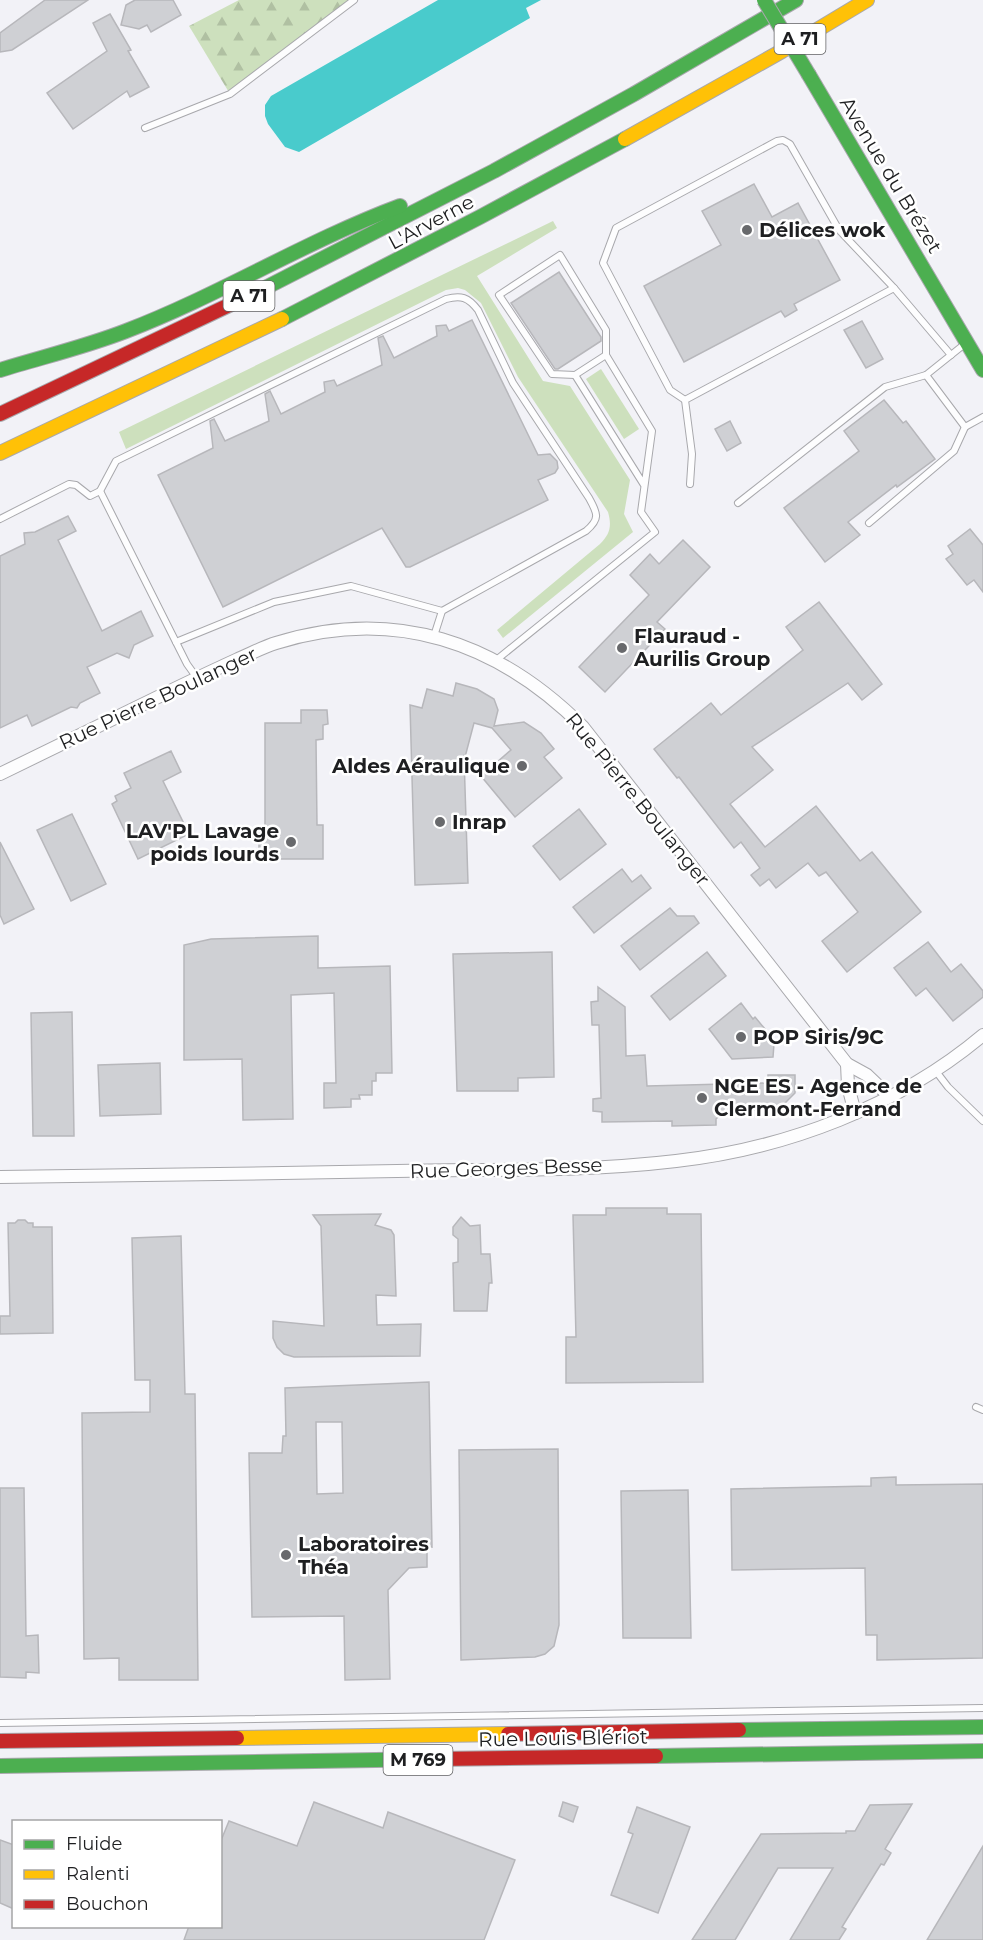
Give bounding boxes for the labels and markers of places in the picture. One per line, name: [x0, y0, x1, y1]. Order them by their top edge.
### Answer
place label: Délices wok: [759, 218, 886, 242]
marker: Délices wok: [740, 223, 754, 237]
place label: Flauraud - Aurilis Group: [633, 624, 770, 671]
marker: Flauraud - Aurilis Group: [615, 641, 629, 655]
place label: Aldes Aéraulique: [331, 754, 510, 778]
marker: Aldes Aéraulique: [515, 759, 529, 773]
place label: Inrap: [452, 810, 507, 834]
marker: Inrap: [433, 815, 447, 829]
place label: LAV'PL Lavage poids lourds: [126, 819, 279, 866]
marker: LAV'PL Lavage poids lourds: [284, 835, 298, 849]
place label: POP Siris/9C: [753, 1025, 884, 1049]
marker: POP Siris/9C: [734, 1030, 748, 1044]
place label: NGE ES - Agence de Clermont-Ferrand: [714, 1074, 922, 1121]
marker: NGE ES - Agence de Clermont-Ferrand: [695, 1091, 709, 1105]
place label: Laboratoires Théa: [298, 1532, 429, 1579]
marker: Laboratoires Théa: [279, 1548, 293, 1562]

